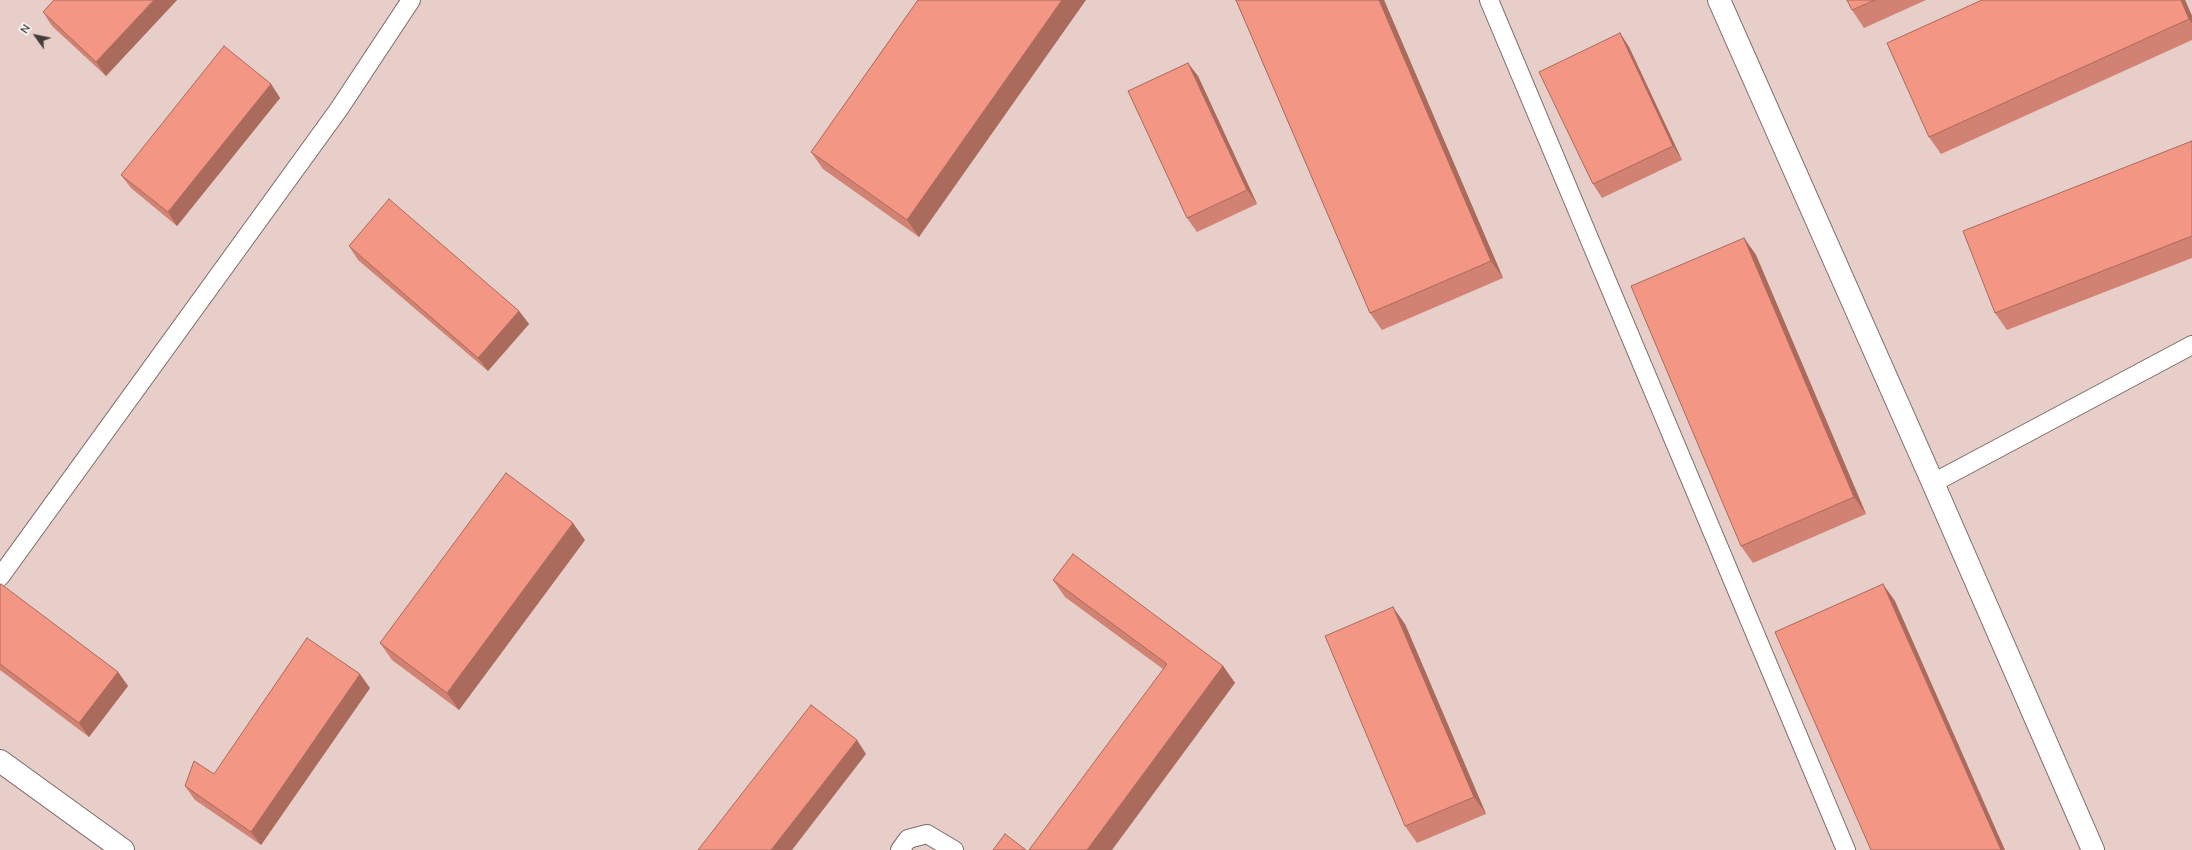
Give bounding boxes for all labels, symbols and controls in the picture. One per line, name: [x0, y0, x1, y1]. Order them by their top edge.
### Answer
north arrow: [16, 16, 56, 56]
text: N: [17, 22, 34, 37]

